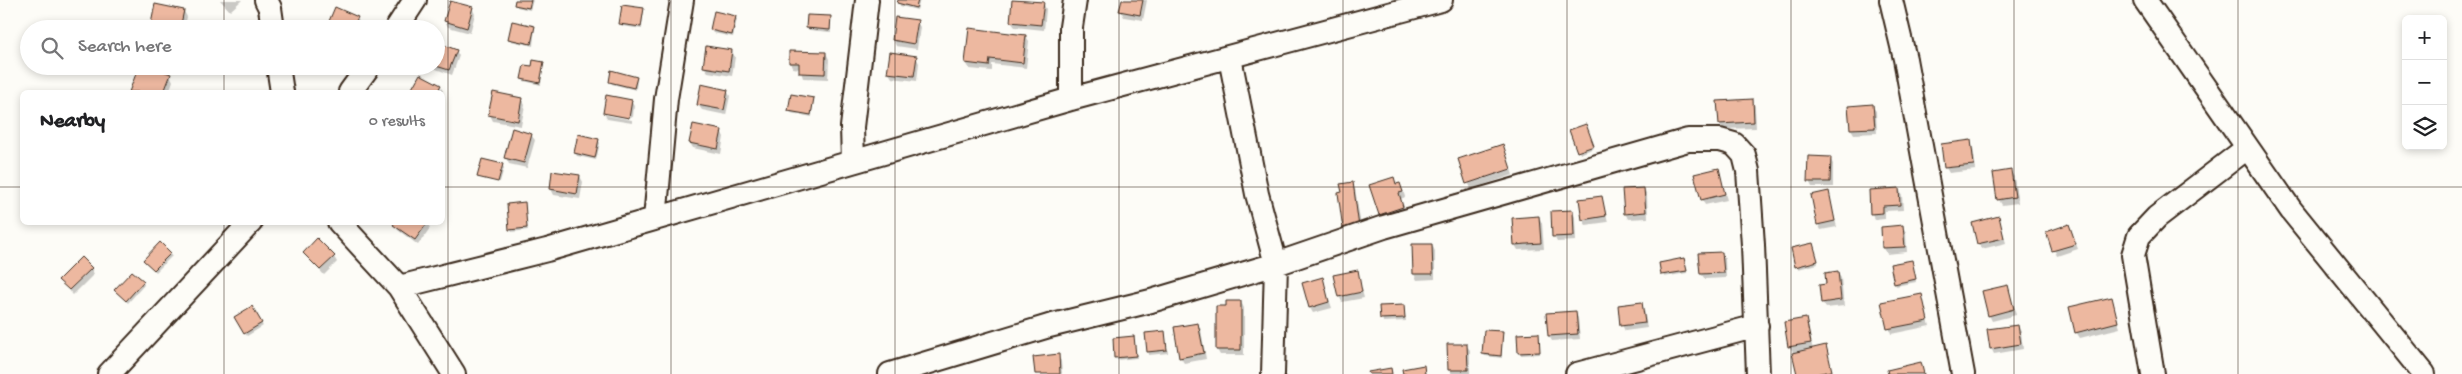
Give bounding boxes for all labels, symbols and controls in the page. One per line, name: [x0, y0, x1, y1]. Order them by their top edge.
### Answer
map controls: [2402, 15, 2447, 150]
button: +: [2402, 15, 2447, 60]
search box: [20, 20, 445, 75]
icon: search: [38, 34, 66, 62]
text: Search here: [78, 36, 172, 59]
button: −: [2402, 60, 2447, 105]
button: layers: [2402, 105, 2447, 150]
text: Nearby: [40, 110, 105, 135]
text: 0 results: [369, 113, 425, 132]

